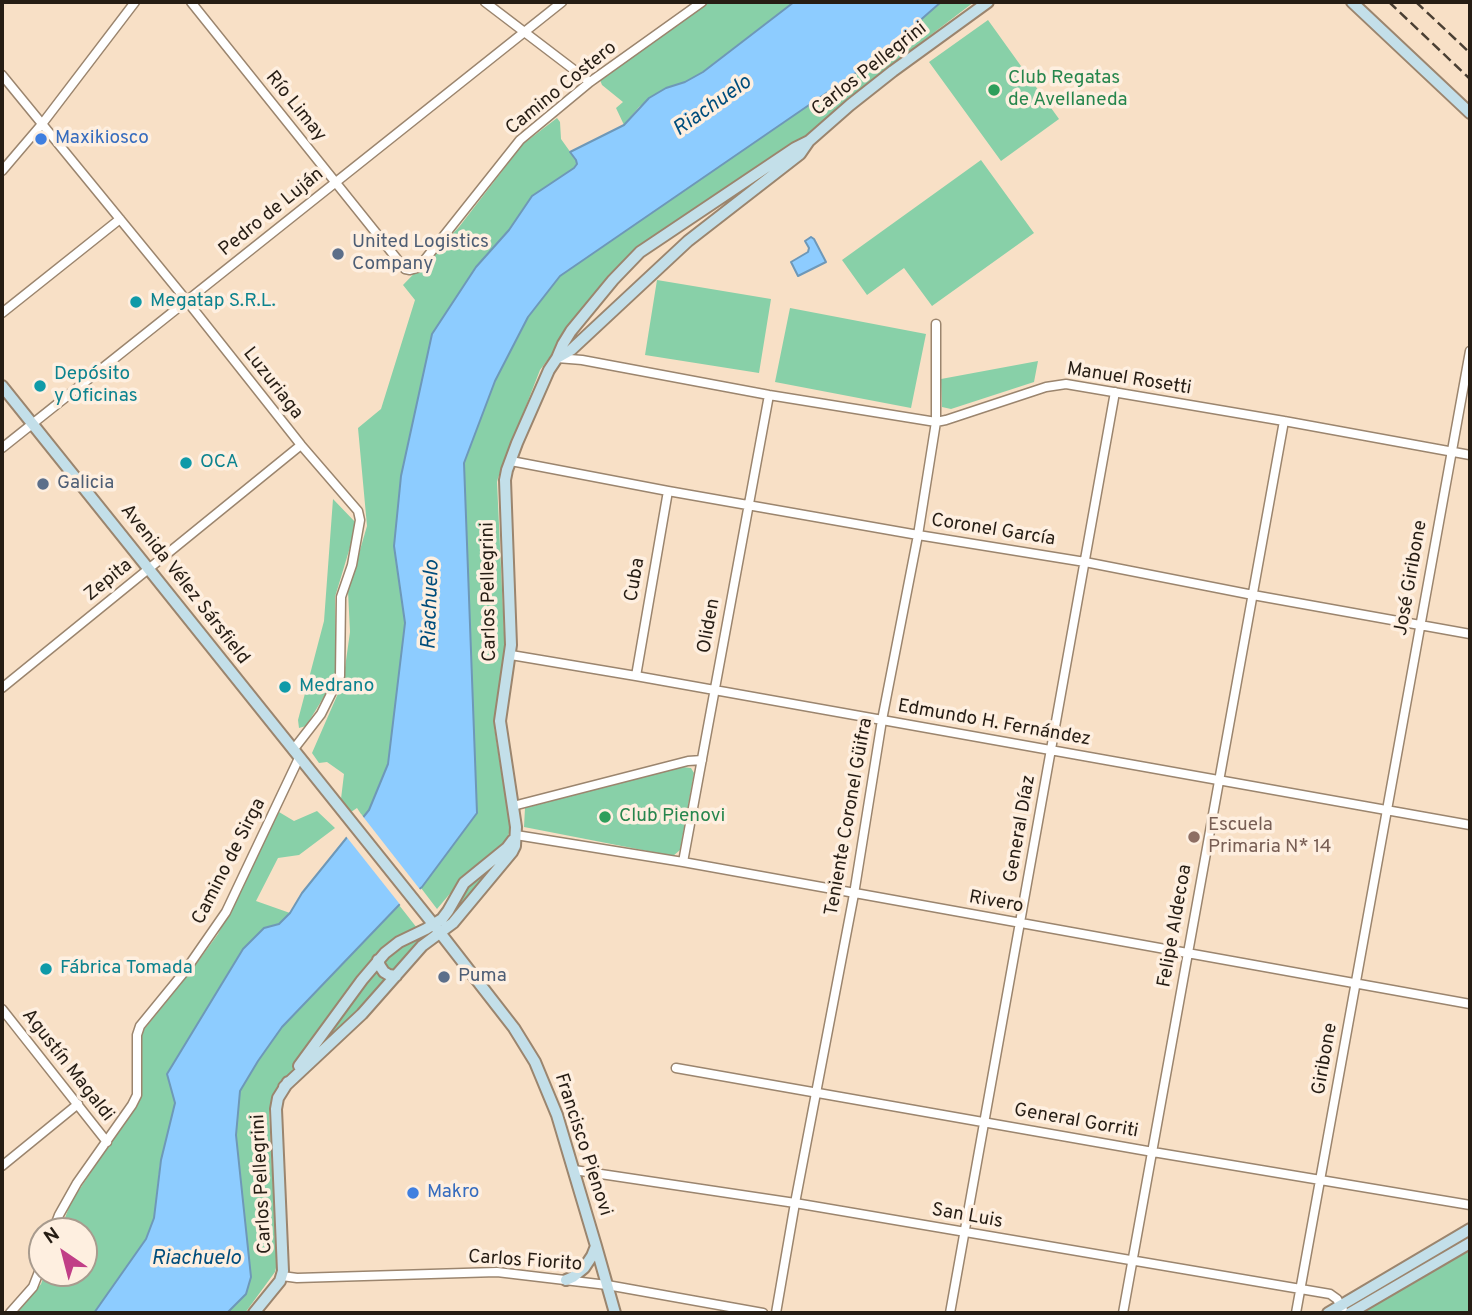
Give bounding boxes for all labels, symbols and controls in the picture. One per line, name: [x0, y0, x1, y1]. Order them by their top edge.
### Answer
street label: Carlos Pellegrini: [808, 18, 932, 122]
street label: Camino Costero: [502, 37, 622, 141]
street label: Río Limay: [260, 67, 330, 147]
place label: Club Regatas de Avellaneda: [1008, 68, 1128, 112]
water label: Riachuelo: [669, 71, 757, 143]
marker: Club Regatas de Avellaneda: [986, 82, 1002, 98]
place label: Maxikiosco: [55, 128, 149, 150]
marker: Maxikiosco: [33, 131, 49, 147]
street label: Pedro de Luján: [215, 164, 329, 262]
place label: United Logistics Company: [352, 232, 489, 276]
marker: United Logistics Company: [330, 246, 346, 262]
place label: Megatap S.R.L.: [150, 291, 276, 313]
marker: Megatap S.R.L.: [128, 294, 144, 310]
street label: Luzuriaga: [237, 344, 307, 424]
street label: Manuel Rosetti: [1065, 359, 1193, 401]
place label: Depósito y Oficinas: [54, 364, 138, 408]
marker: Depósito y Oficinas: [32, 378, 48, 394]
place label: OCA: [200, 452, 239, 474]
marker: OCA: [178, 455, 194, 471]
place label: Galicia: [57, 473, 114, 495]
marker: Galicia: [35, 476, 51, 492]
street label: Avenida Vélez Sársfield: [114, 500, 254, 670]
street label: Coronel García: [929, 510, 1057, 552]
street label: José Giribone: [1391, 518, 1433, 638]
street label: Carlos Pellegrini: [477, 522, 503, 662]
street label: Zepita: [80, 555, 138, 607]
street label: Cuba: [621, 556, 651, 604]
water label: Riachuelo: [418, 560, 446, 650]
street label: Oliden: [694, 597, 726, 655]
place label: Medrano: [299, 676, 374, 698]
marker: Medrano: [277, 679, 293, 695]
street label: Edmundo H. Fernández: [896, 696, 1092, 752]
street label: Teniente Coronel Güifra: [821, 716, 879, 918]
street label: General Díaz: [1000, 773, 1042, 885]
street label: Camino de Sirga: [188, 795, 272, 929]
place label: Club Pienovi: [619, 806, 725, 828]
marker: Club Pienovi: [597, 809, 613, 825]
place label: Escuela Primaria N* 14: [1208, 815, 1332, 859]
marker: Escuela Primaria N* 14: [1186, 829, 1202, 845]
street label: Felipe Aldecoa: [1154, 863, 1198, 989]
street label: Rivero: [967, 887, 1025, 919]
place label: Fábrica Tomada: [60, 958, 193, 980]
marker: Fábrica Tomada: [38, 961, 54, 977]
place label: Puma: [458, 966, 507, 988]
marker: Puma: [436, 969, 452, 985]
street label: Agustín Magaldi: [16, 1005, 118, 1127]
street label: Giribone: [1308, 1021, 1344, 1097]
street label: Francisco Pienovi: [548, 1071, 616, 1219]
street label: General Gorriti: [1012, 1100, 1140, 1144]
street label: Carlos Pellegrini: [248, 1114, 278, 1254]
place label: Makro: [427, 1182, 479, 1204]
marker: Makro: [405, 1185, 421, 1201]
street label: San Luis: [930, 1200, 1004, 1234]
north arrow: [28, 1217, 98, 1287]
text: N: [40, 1223, 65, 1250]
water label: Riachuelo: [151, 1247, 241, 1273]
street label: Carlos Fiorito: [467, 1247, 583, 1277]

